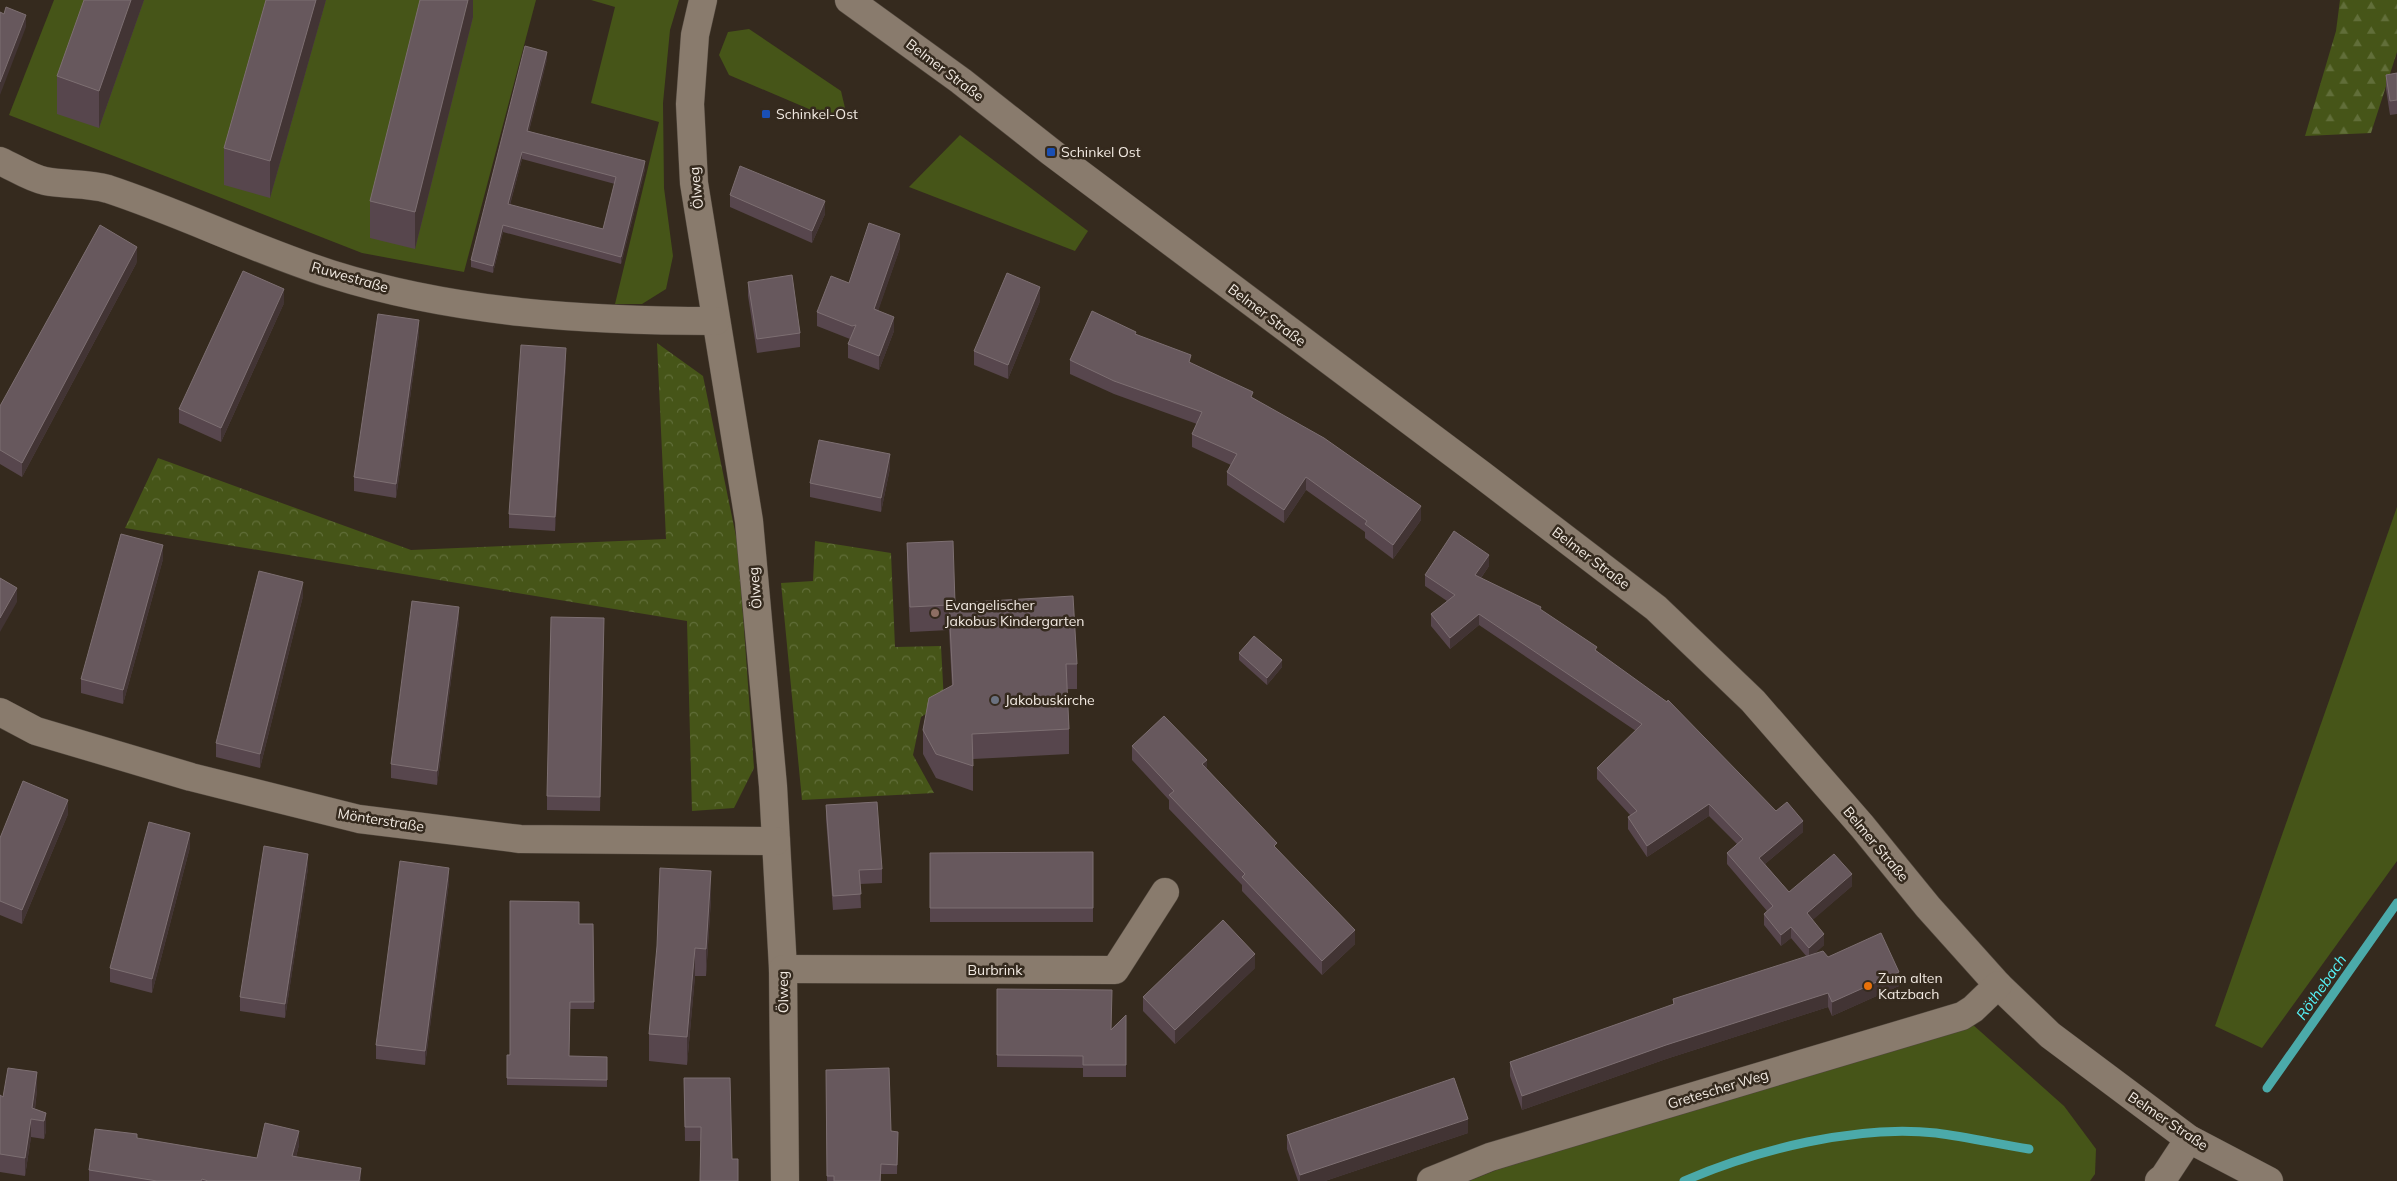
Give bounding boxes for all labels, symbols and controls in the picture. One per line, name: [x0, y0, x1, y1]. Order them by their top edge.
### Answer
street label: Belmer Straße: [903, 35, 987, 105]
place label: Schinkel-Ost: [776, 105, 858, 123]
marker: Schinkel-Ost: [760, 108, 772, 120]
place label: Schinkel Ost: [1061, 143, 1141, 161]
marker: Schinkel Ost: [1045, 146, 1057, 158]
street label: Ölweg: [685, 166, 707, 210]
street label: Ruwestraße: [309, 257, 391, 297]
street label: Belmer Straße: [1225, 280, 1309, 350]
street label: Belmer Straße: [1549, 523, 1633, 593]
street label: Ölweg: [744, 566, 766, 610]
place label: Evangelischer Jakobus Kindergarten: [945, 596, 1084, 630]
marker: Evangelischer Jakobus Kindergarten: [929, 607, 941, 619]
place label: Jakobuskirche: [1005, 691, 1095, 709]
marker: Jakobuskirche: [989, 694, 1001, 706]
street label: Belmer Straße: [1839, 803, 1913, 885]
street label: Mönterstraße: [336, 804, 426, 836]
water label: Röthebach: [2292, 951, 2350, 1023]
street label: Burbrink: [968, 961, 1023, 979]
place label: Zum alten Katzbach: [1878, 969, 1943, 1003]
street label: Ölweg: [774, 971, 792, 1013]
marker: Zum alten Katzbach: [1862, 980, 1874, 992]
street label: Gretescher Weg: [1665, 1065, 1771, 1113]
street label: Belmer Straße: [2125, 1088, 2211, 1154]

